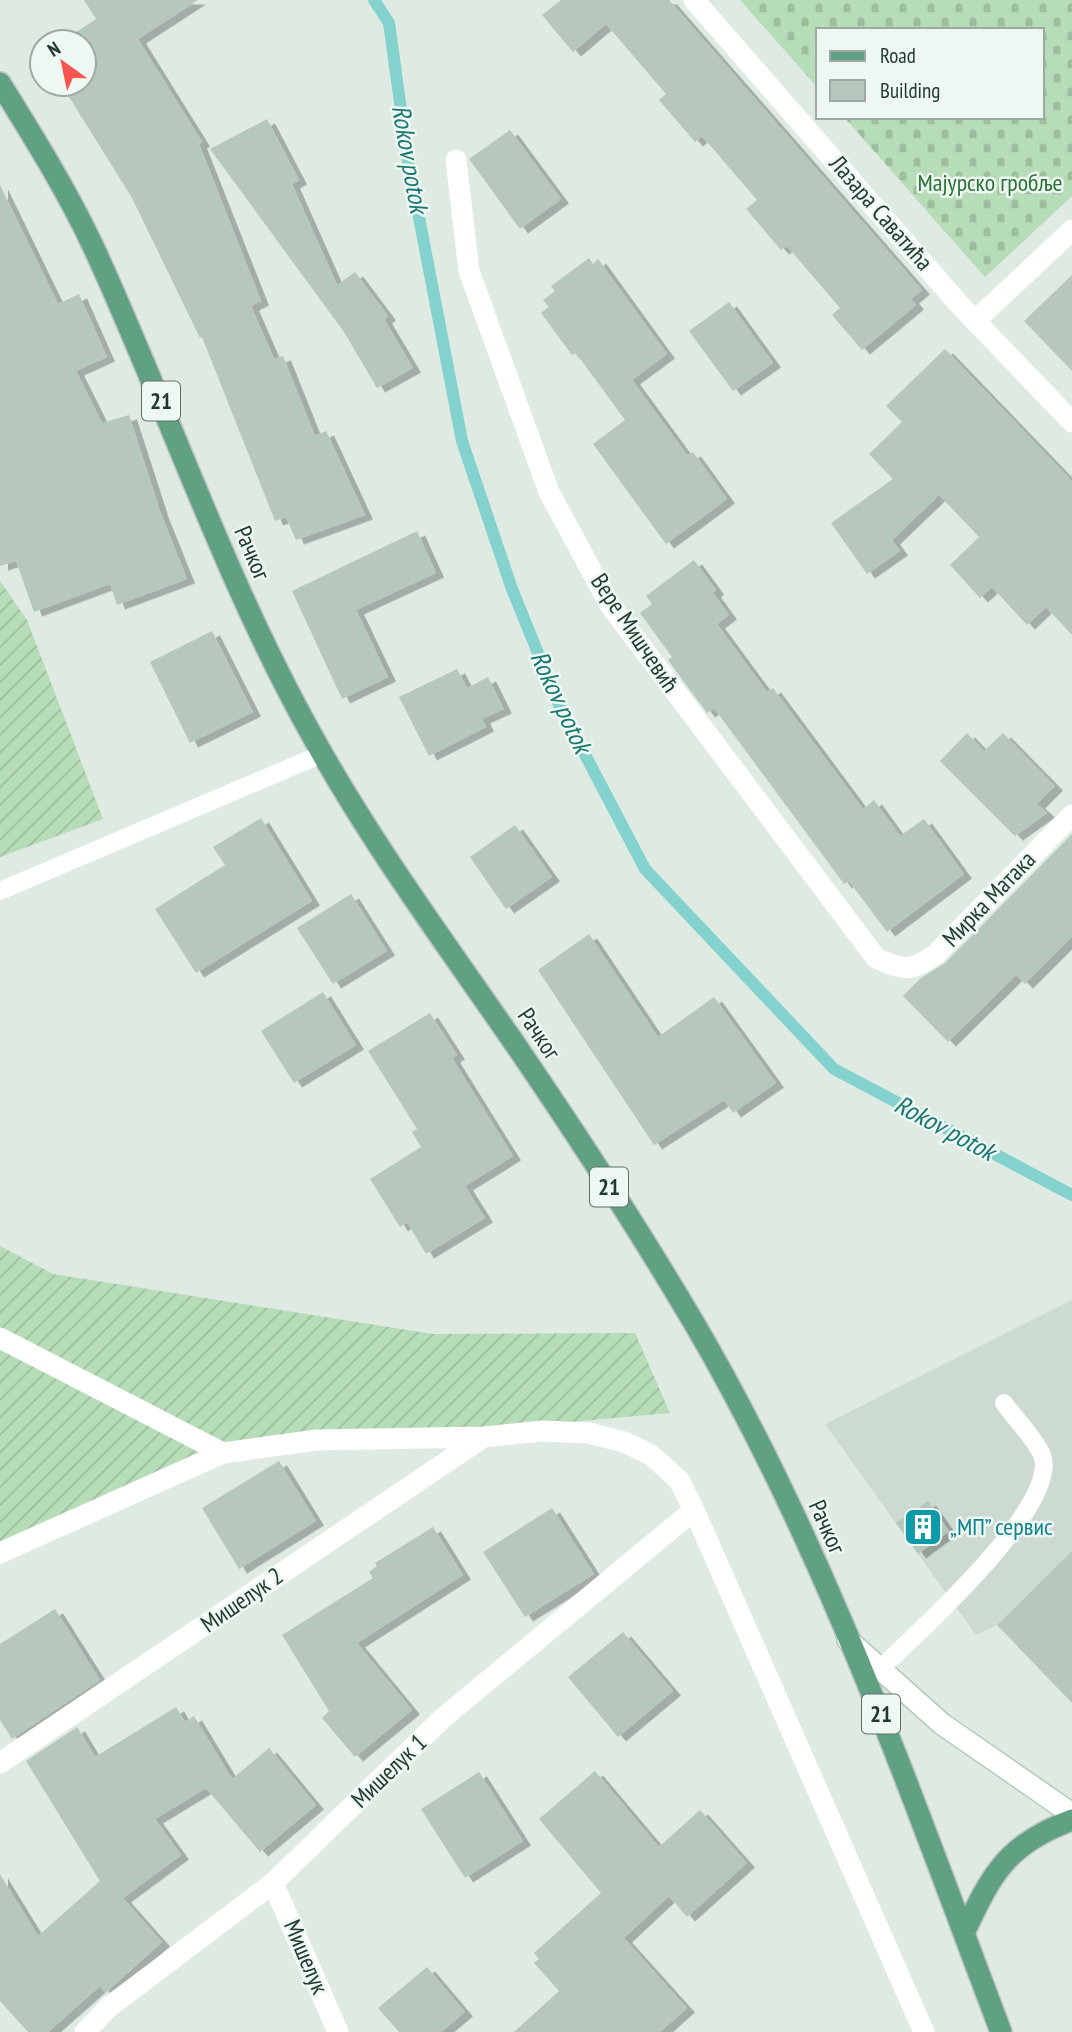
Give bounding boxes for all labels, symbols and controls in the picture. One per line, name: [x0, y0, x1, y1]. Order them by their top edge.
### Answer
north arrow: [28, 28, 98, 98]
legend: [816, 28, 1044, 119]
text: N: [43, 36, 65, 62]
text: Road: [880, 42, 916, 69]
text: Building: [880, 77, 940, 104]
water label: Rokov potok: [385, 102, 437, 218]
street label: Лазара Саватића: [822, 148, 940, 277]
park label: Мајурско гробље: [918, 167, 1062, 198]
road number: 21: [142, 382, 180, 420]
street label: Рачког: [227, 521, 278, 585]
street label: Вере Мишчевић: [584, 567, 687, 698]
water label: Rokov potok: [523, 645, 601, 761]
street label: Мирка Матака: [935, 844, 1042, 953]
street label: Рачког: [511, 1002, 568, 1066]
water label: Rokov potok: [889, 1087, 1004, 1169]
road number: 21: [590, 1168, 628, 1206]
street label: Рачког: [802, 1495, 853, 1559]
building icon: „МП” сервис: [902, 1506, 944, 1548]
place label: „МП” сервис: [950, 1511, 1053, 1542]
street label: Мишелук 2: [194, 1560, 289, 1639]
road number: 21: [862, 1694, 900, 1734]
street label: Мишелук 1: [344, 1727, 433, 1814]
street label: Мишелук: [277, 1915, 336, 1999]

